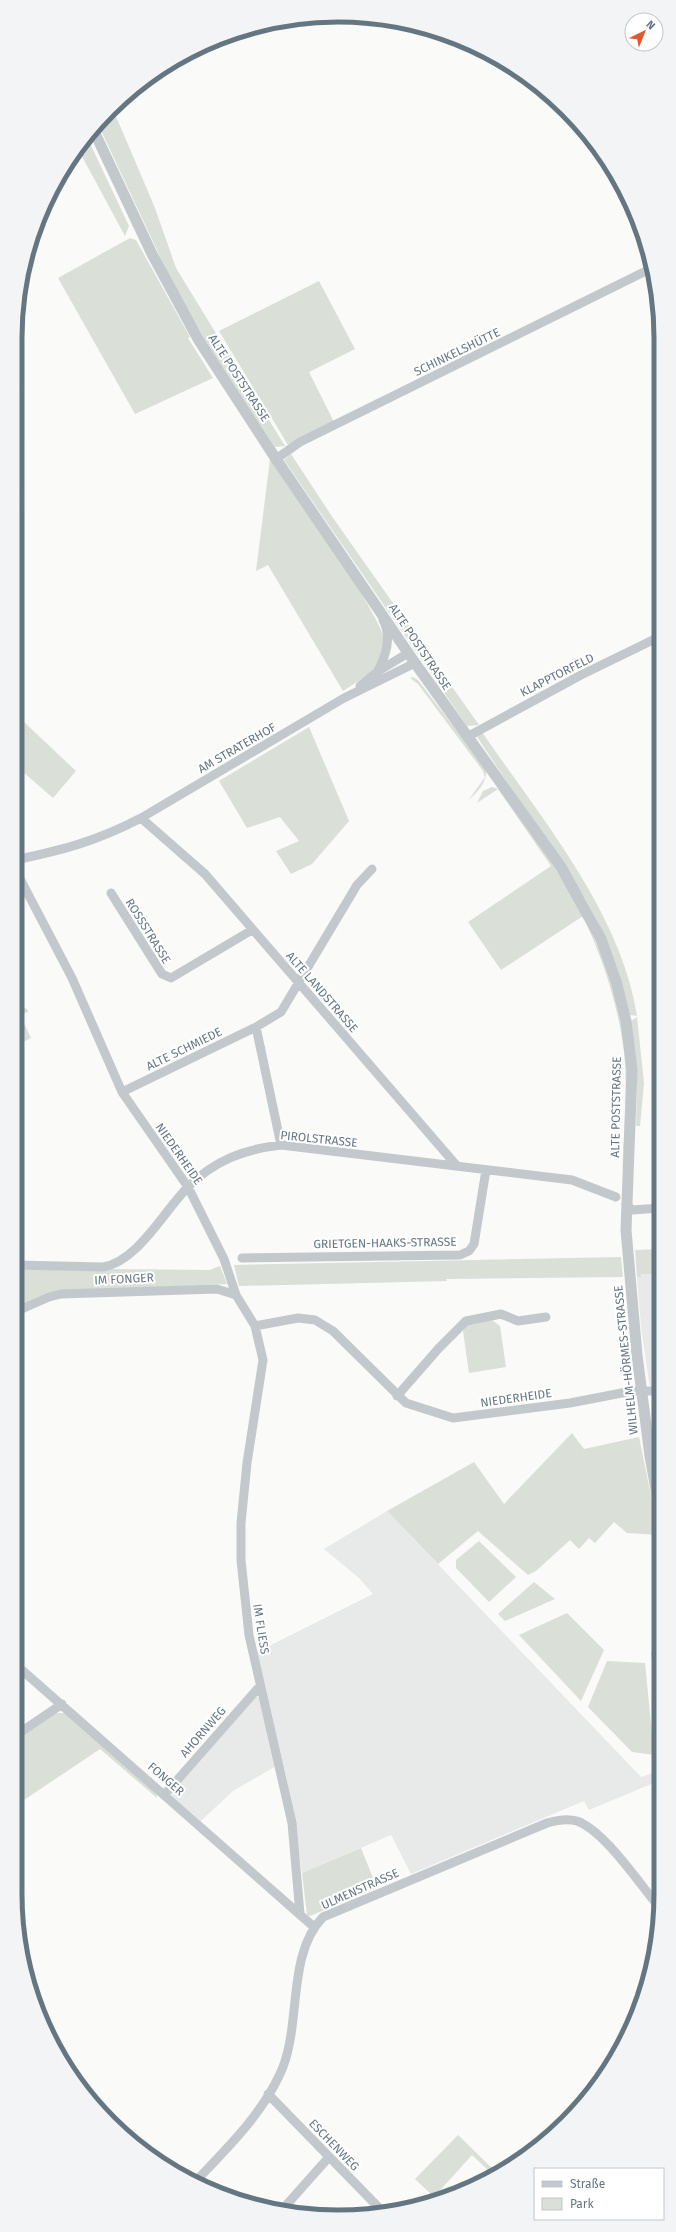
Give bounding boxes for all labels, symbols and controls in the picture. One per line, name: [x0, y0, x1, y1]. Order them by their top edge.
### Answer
north arrow: [624, 12, 664, 52]
text: N: [643, 18, 658, 32]
street label: SCHINKELSHÜTTE: [411, 323, 502, 379]
street label: ALTE POSTSTRASSE: [206, 332, 272, 424]
street label: ALTE POSTSTRASSE: [386, 601, 454, 693]
street label: KLAPPTORFELD: [518, 650, 596, 700]
street label: AM STRATERHOF: [196, 720, 279, 776]
street label: ROSSSTRASSE: [122, 896, 174, 966]
street label: ALTE LANDSTRASSE: [283, 949, 361, 1035]
street label: ALTE SCHMIEDE: [144, 1025, 224, 1073]
street label: ALTE POSTSTRASSE: [608, 1056, 624, 1158]
street label: NIEDERHEIDE: [153, 1121, 205, 1187]
street label: PIROLSTRASSE: [280, 1128, 358, 1150]
street label: GRIETGEN-HAAKS-STRASSE: [313, 1235, 457, 1251]
street label: IM FONGER: [94, 1270, 154, 1288]
street label: WILHELM-HÖRMES-STRASSE: [609, 1285, 641, 1436]
street label: NIEDERHEIDE: [479, 1386, 553, 1410]
street label: IM FLIESS: [250, 1603, 272, 1656]
street label: AHORNWEG: [177, 1704, 229, 1760]
street label: FONGER: [145, 1759, 187, 1799]
street label: ULMENSTRASSE: [319, 1866, 401, 1912]
street label: ESCHENWEG: [306, 2116, 362, 2174]
legend: [534, 2168, 664, 2220]
text: Straße: [570, 2177, 605, 2191]
text: Park: [570, 2197, 594, 2211]

